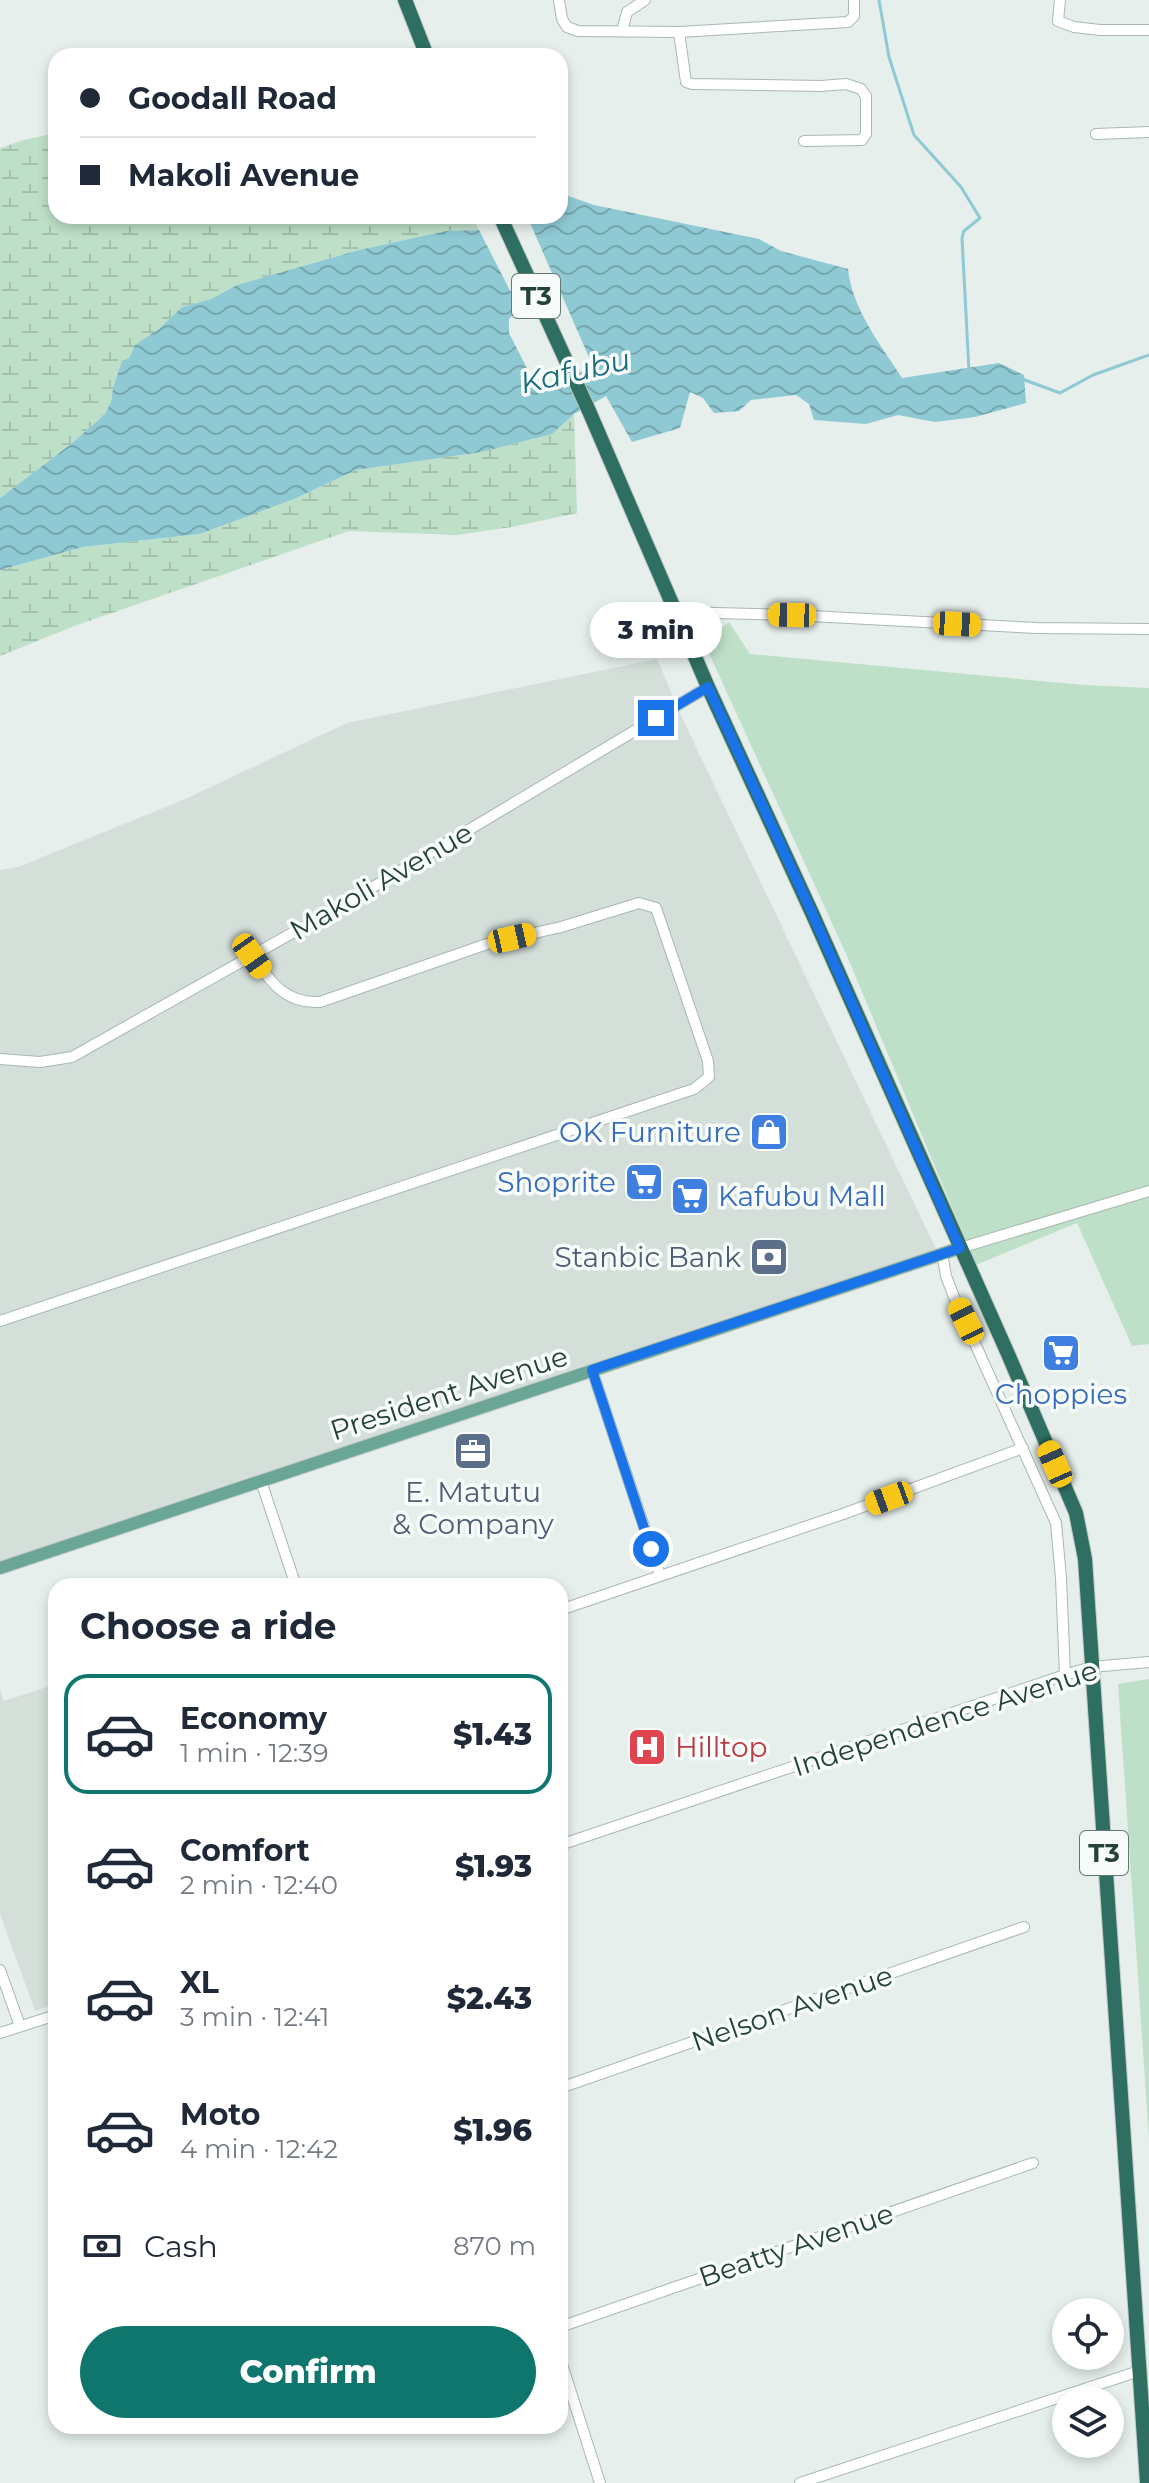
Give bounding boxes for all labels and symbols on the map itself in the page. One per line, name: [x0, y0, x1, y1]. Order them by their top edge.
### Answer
road number: T3: [512, 274, 560, 318]
water label: Kafubu: [516, 340, 634, 402]
callout: 3 min: [590, 602, 722, 658]
car: [768, 603, 816, 627]
car: [932, 611, 982, 637]
route end: [638, 700, 674, 736]
street label: Makoli Avenue: [284, 815, 478, 947]
car: [486, 921, 538, 955]
car: [228, 929, 276, 983]
shop icon: OK Furniture: [748, 1111, 790, 1153]
place label: OK Furniture: [559, 1115, 741, 1149]
supermarket icon: Shoprite: [623, 1161, 665, 1203]
place label: Shoprite: [497, 1165, 616, 1199]
supermarket icon: Kafubu Mall: [669, 1175, 711, 1217]
place label: Kafubu Mall: [718, 1179, 886, 1213]
bank icon: Stanbic Bank: [748, 1236, 790, 1278]
place label: Stanbic Bank: [555, 1240, 741, 1274]
car: [945, 1294, 987, 1348]
supermarket icon: Choppies: [1040, 1332, 1082, 1374]
street label: President Avenue: [326, 1339, 572, 1447]
place label: Choppies: [995, 1377, 1127, 1411]
office icon: E. Matutu & Company: [452, 1430, 494, 1472]
car: [1034, 1437, 1076, 1491]
place label: E. Matutu & Company: [392, 1475, 555, 1541]
car: [862, 1479, 916, 1517]
route start: [633, 1531, 669, 1567]
street label: Independence Avenue: [788, 1653, 1102, 1783]
hospital icon: Hilltop: [626, 1726, 668, 1768]
place label: Hilltop: [675, 1730, 768, 1764]
road number: T3: [1080, 1831, 1128, 1875]
street label: Nelson Avenue: [687, 1958, 897, 2058]
street label: Beatty Avenue: [694, 2196, 898, 2294]

